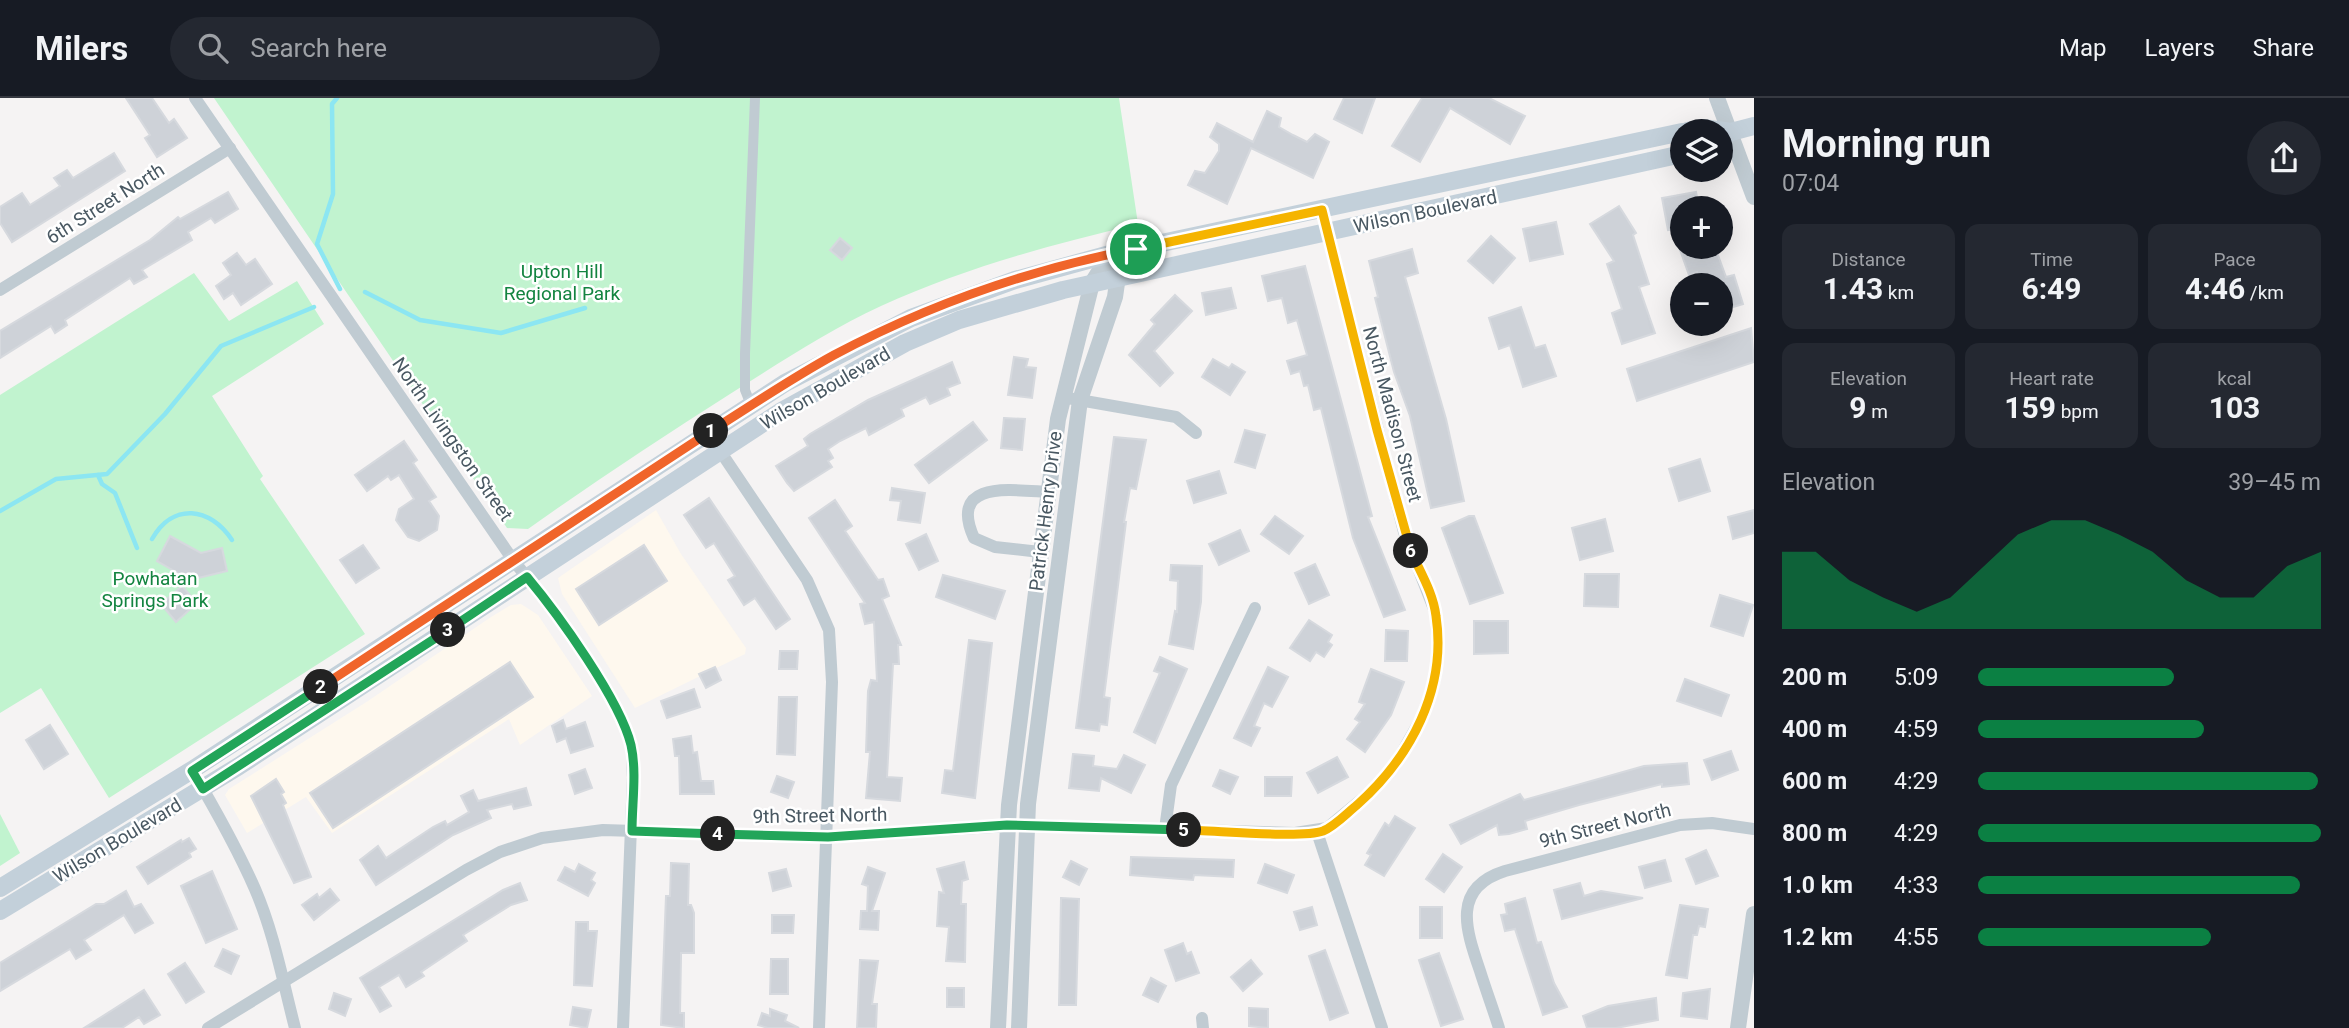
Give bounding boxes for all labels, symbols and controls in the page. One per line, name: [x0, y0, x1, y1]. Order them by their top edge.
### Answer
search box: [170, 17, 660, 80]
text: Milers: [35, 29, 128, 68]
icon: search: [194, 29, 232, 67]
text: Search here: [250, 33, 387, 63]
text: Map: [2059, 34, 2107, 62]
text: Layers: [2145, 34, 2215, 62]
text: Share: [2253, 34, 2314, 62]
map controls: [1670, 119, 1733, 336]
button: layers: [1670, 119, 1733, 182]
button: share: [2247, 121, 2321, 195]
text: Morning run: [1782, 122, 1991, 166]
street label: 6th Street North: [42, 158, 169, 249]
text: 07:04: [1782, 170, 1839, 197]
street label: Wilson Boulevard: [1351, 185, 1499, 238]
button: +: [1670, 196, 1733, 259]
pin: [1106, 219, 1166, 279]
icon: arrive: [1117, 230, 1155, 268]
text: Distance: [1832, 248, 1905, 271]
text: Time: [2030, 248, 2073, 271]
text: Pace: [2213, 248, 2256, 271]
park label: Upton Hill Regional Park: [504, 260, 621, 305]
text: 1.43: [1823, 271, 1883, 306]
text: 6:49: [2021, 271, 2082, 306]
text: 4:46: [2185, 271, 2245, 306]
button: −: [1670, 273, 1733, 336]
text: km: [1883, 281, 1914, 304]
text: /km: [2245, 281, 2284, 304]
street label: North Madison Street: [1358, 324, 1427, 504]
street label: Wilson Boulevard: [756, 342, 894, 435]
street label: North Livingston Street: [387, 353, 518, 526]
text: Elevation: [1830, 367, 1907, 390]
text: Heart rate: [2009, 367, 2094, 390]
text: kcal: [2217, 367, 2252, 390]
text: 9: [1849, 390, 1866, 425]
text: 159: [2004, 390, 2056, 425]
text: 103: [2209, 390, 2260, 425]
text: m: [1866, 400, 1888, 423]
text: bpm: [2056, 400, 2099, 423]
pin: 1: [694, 414, 728, 448]
text: 1: [705, 419, 716, 442]
street label: Patrick Henry Drive: [1024, 430, 1067, 592]
text: Elevation: [1782, 469, 1875, 496]
text: 39–45 m: [2228, 469, 2321, 496]
pin: 6: [1394, 533, 1428, 568]
text: 6: [1405, 539, 1416, 562]
park label: Powhatan Springs Park: [102, 567, 209, 612]
pin: 3: [430, 612, 466, 648]
text: 3: [442, 618, 453, 641]
text: 200 m: [1782, 664, 1847, 691]
text: 5:09: [1894, 664, 1938, 691]
pin: 2: [304, 670, 338, 704]
text: 2: [315, 675, 326, 698]
text: 400 m: [1782, 716, 1847, 743]
text: 4:59: [1894, 716, 1938, 743]
text: 600 m: [1782, 768, 1847, 795]
text: 4:29: [1894, 768, 1938, 795]
street label: Wilson Boulevard: [49, 793, 186, 888]
street label: 9th Street North: [1537, 798, 1673, 853]
street label: 9th Street North: [752, 803, 888, 828]
pin: 5: [1166, 812, 1202, 848]
pin: 4: [700, 816, 736, 852]
text: 5: [1178, 818, 1189, 841]
text: 800 m: [1782, 820, 1847, 847]
text: 4:29: [1894, 820, 1938, 847]
text: 4: [712, 822, 723, 845]
text: 1.0 km: [1782, 872, 1853, 899]
text: 4:33: [1894, 872, 1938, 899]
text: 1.2 km: [1782, 924, 1853, 951]
text: 4:55: [1894, 924, 1938, 951]

